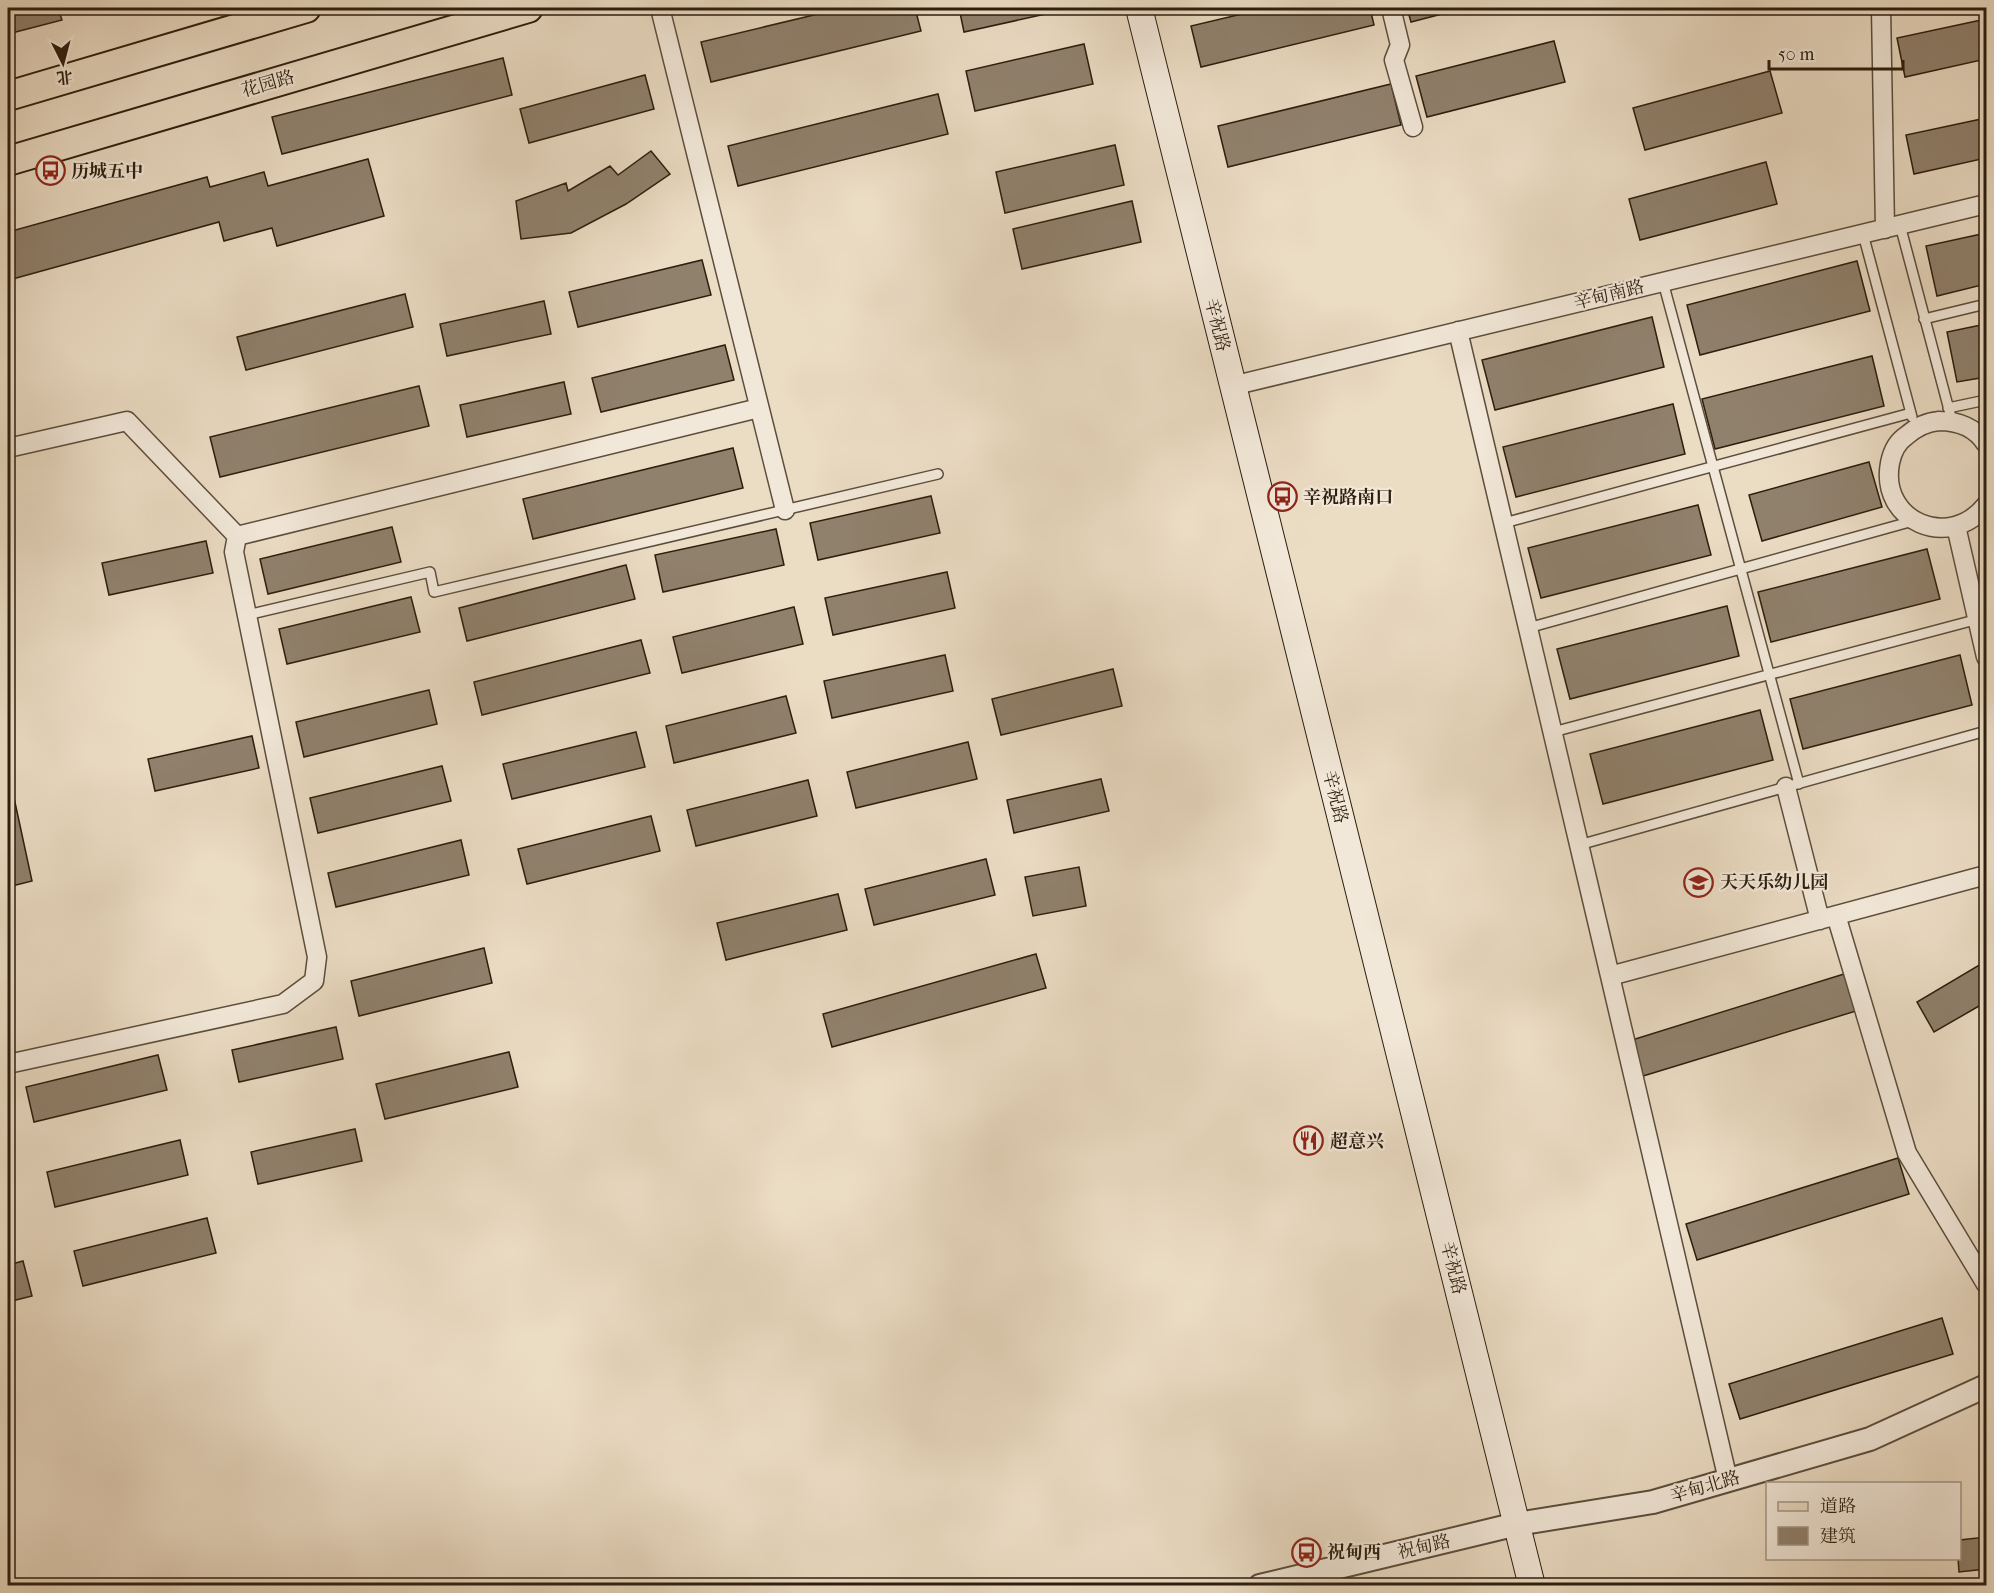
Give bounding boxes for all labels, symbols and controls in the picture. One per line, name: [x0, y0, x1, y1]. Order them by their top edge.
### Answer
north arrow: [33, 33, 93, 93]
scale bar: [1769, 33, 1902, 71]
text: 50 m: [1778, 44, 1815, 65]
street label: 花园路: [239, 66, 297, 102]
text: 北: [56, 67, 73, 88]
bus stop icon: 历城五中: [34, 155, 66, 187]
place label: 历城五中: [71, 161, 143, 182]
street label: 辛甸南路: [1572, 276, 1646, 314]
street label: 辛祝路: [1200, 296, 1234, 354]
bus stop icon: 辛祝路南口: [1266, 481, 1298, 513]
place label: 辛祝路南口: [1303, 487, 1393, 508]
street label: 辛祝路: [1318, 768, 1352, 826]
school or university icon: 天天乐幼儿园: [1683, 866, 1715, 898]
place label: 天天乐幼儿园: [1720, 872, 1828, 893]
restaurant icon: 超意兴: [1293, 1125, 1325, 1157]
place label: 超意兴: [1330, 1131, 1384, 1152]
street label: 辛祝路: [1436, 1239, 1470, 1297]
street label: 辛甸北路: [1668, 1467, 1742, 1507]
legend: [1766, 1482, 1961, 1560]
text: 道路: [1820, 1496, 1856, 1517]
text: 建筑: [1820, 1526, 1856, 1547]
street label: 祝甸路: [1395, 1531, 1453, 1563]
bus stop icon: 祝甸西: [1290, 1536, 1322, 1568]
place label: 祝甸西: [1327, 1542, 1381, 1563]

